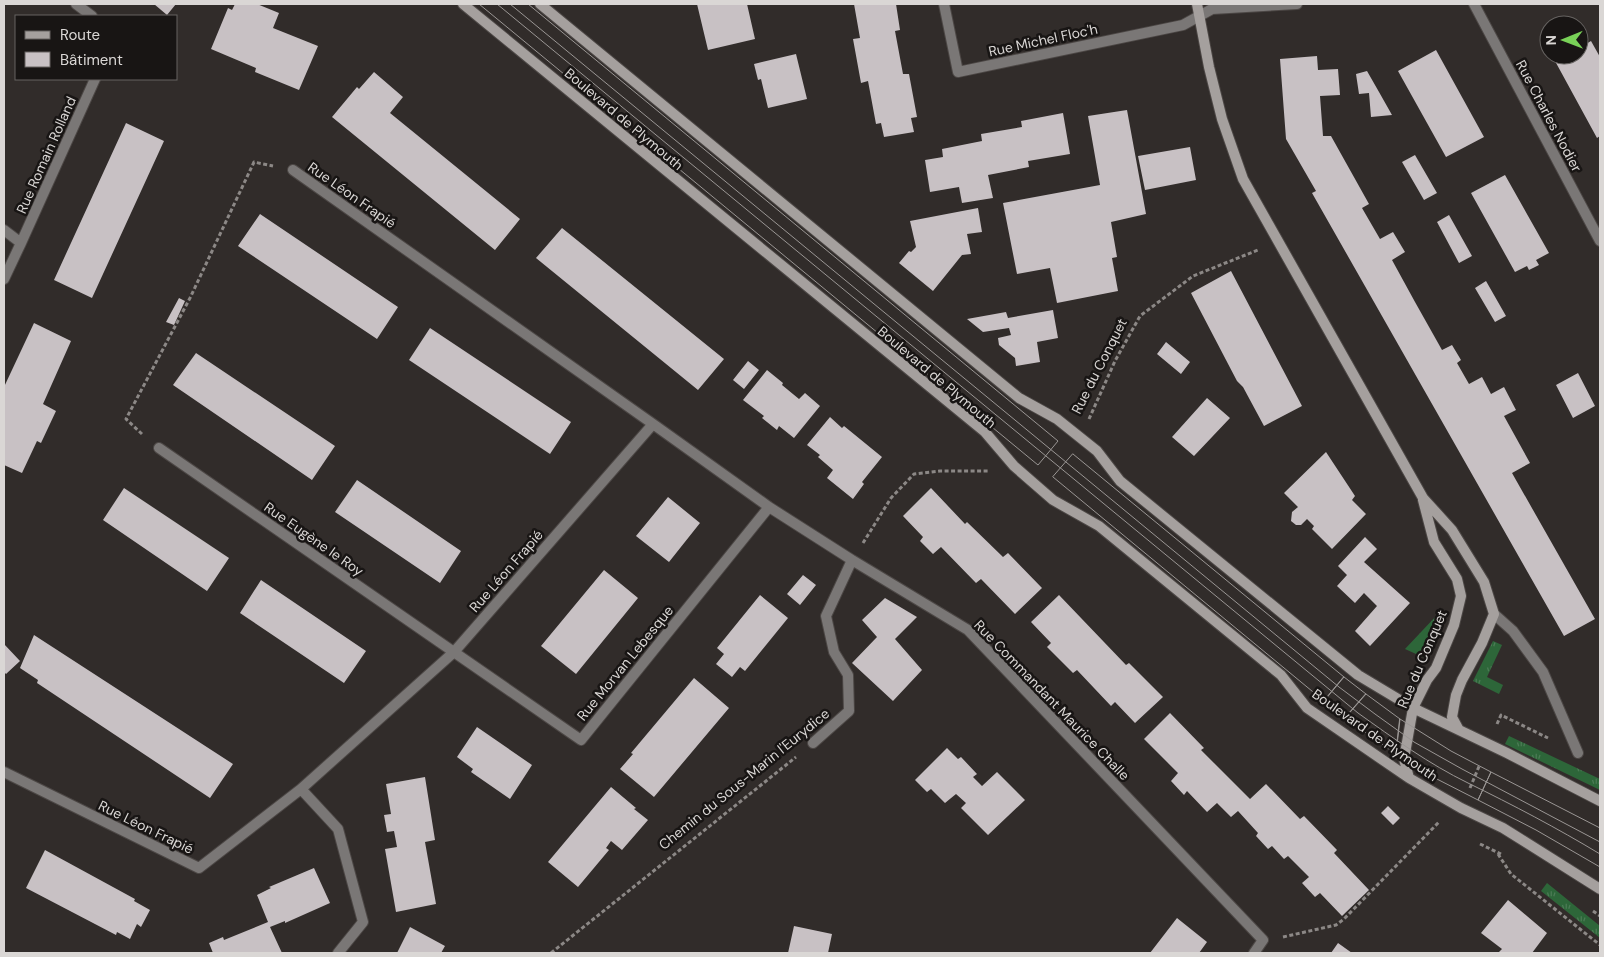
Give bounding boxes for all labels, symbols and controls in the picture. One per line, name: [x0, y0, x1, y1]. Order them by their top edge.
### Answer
legend: [15, 15, 178, 80]
north arrow: [1539, 15, 1589, 65]
street label: Rue Michel Floc'h: [987, 20, 1099, 60]
text: Route: [60, 25, 100, 45]
text: N: [1542, 35, 1560, 45]
text: Bâtiment: [60, 50, 123, 70]
street label: Rue Charles Nodier: [1512, 57, 1586, 175]
street label: Boulevard de Plymouth: [561, 64, 687, 174]
street label: Rue Romain Rolland: [12, 94, 80, 216]
street label: Rue Léon Frapié: [304, 158, 400, 232]
street label: Rue du Conquet: [1067, 315, 1131, 417]
street label: Boulevard de Plymouth: [874, 322, 1000, 432]
street label: Rue Eugène le Roy: [261, 498, 367, 580]
street label: Rue Léon Frapié: [465, 526, 547, 616]
street label: Rue Morvan Lebesque: [573, 602, 677, 724]
street label: Rue du Conquet: [1393, 607, 1451, 711]
street label: Rue Commandant Maurice Challe: [970, 616, 1134, 784]
street label: Boulevard de Plymouth: [1309, 685, 1441, 785]
street label: Chemin du Sous-Marin l'Eurydice: [655, 704, 833, 854]
street label: Rue Léon Frapié: [96, 796, 196, 858]

